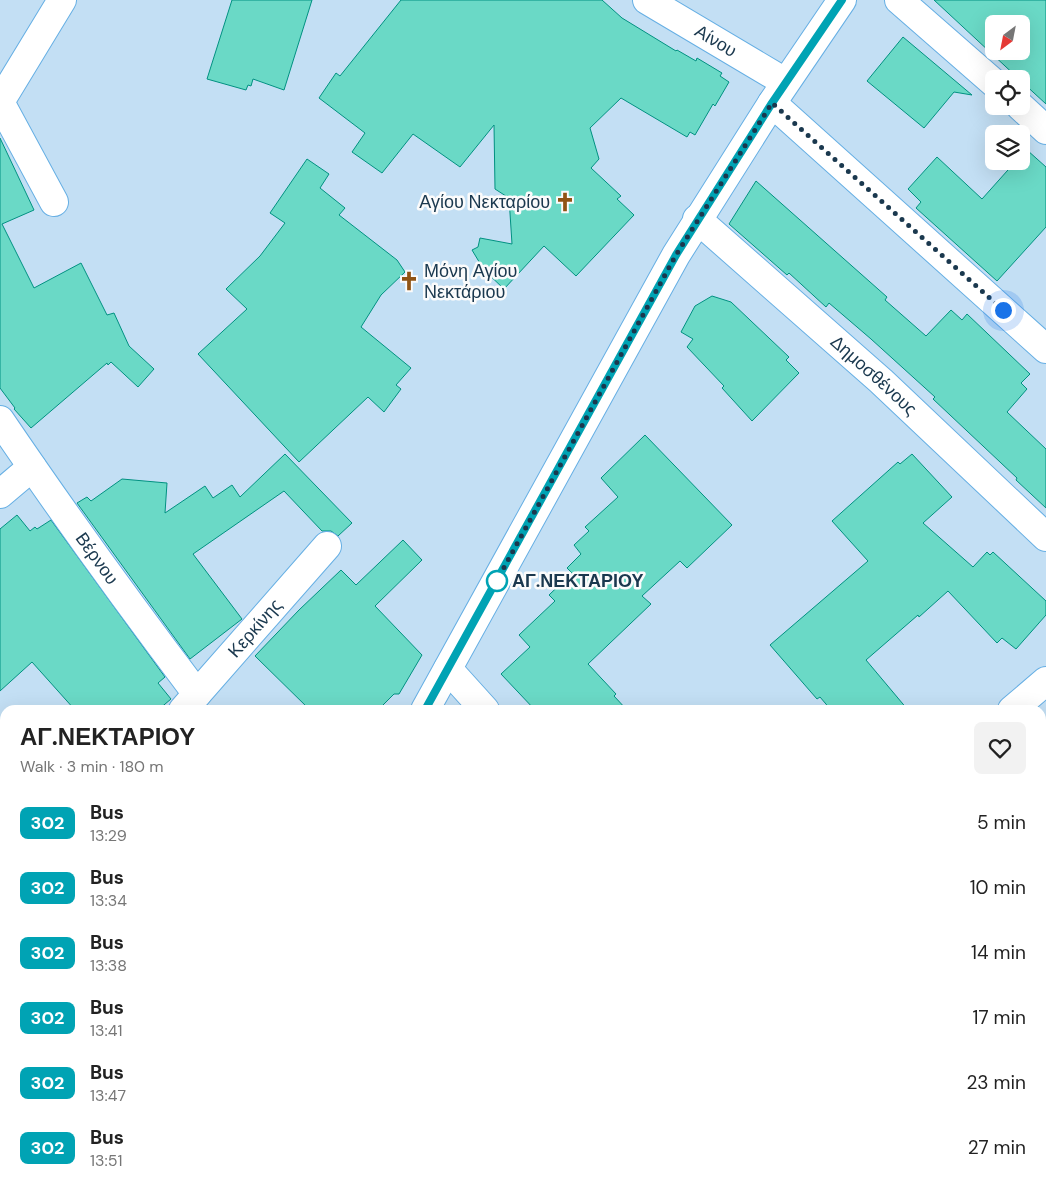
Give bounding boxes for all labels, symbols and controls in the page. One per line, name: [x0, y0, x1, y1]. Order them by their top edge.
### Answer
north arrow: [985, 15, 1030, 60]
map controls: [985, 15, 1030, 170]
street label: Αίνου: [690, 19, 741, 63]
button: locate: [985, 70, 1030, 115]
button: layers: [985, 125, 1030, 170]
place label: Αγίου Νεκταρίου: [419, 190, 550, 214]
church icon: Αγίου Νεκταρίου: [554, 191, 576, 213]
place label: Μόνη Αγίου Νεκτάριου: [424, 259, 517, 304]
church icon: Μόνη Αγίου Νεκτάριου: [398, 270, 420, 292]
your location: [991, 298, 1016, 323]
street label: Δημοσθένους: [825, 330, 922, 421]
street label: Βέρνου: [70, 527, 124, 589]
place label: ΑΓ.ΝΕΚΤΑΡΙΟΥ: [512, 569, 644, 593]
marker: ΑΓ.ΝΕΚΤΑΡΙΟΥ: [486, 570, 508, 592]
street label: Κερκίνης: [222, 593, 288, 663]
text: ΑΓ.ΝΕΚΤΑΡΙΟΥ: [20, 721, 195, 752]
button: heart: [974, 722, 1026, 774]
text: Walk · 3 min · 180 m: [20, 756, 164, 777]
text: Bus: [90, 800, 124, 825]
text: 5 min: [977, 810, 1026, 835]
text: 302: [31, 811, 64, 835]
text: 13:29: [90, 825, 127, 846]
text: Bus: [90, 865, 124, 890]
text: 10 min: [970, 875, 1026, 900]
text: 302: [31, 876, 64, 900]
text: 13:34: [90, 890, 127, 911]
text: Bus: [90, 930, 124, 955]
text: 14 min: [971, 940, 1026, 965]
text: 302: [31, 941, 64, 965]
text: 13:38: [90, 955, 127, 976]
text: Bus: [90, 995, 124, 1020]
text: 17 min: [972, 1005, 1026, 1030]
text: 302: [31, 1006, 64, 1030]
text: 13:41: [90, 1020, 122, 1041]
text: Bus: [90, 1060, 124, 1085]
text: 23 min: [966, 1070, 1026, 1095]
text: 302: [31, 1071, 64, 1095]
text: 13:47: [90, 1085, 126, 1106]
text: Bus: [90, 1125, 124, 1150]
text: 27 min: [968, 1135, 1026, 1160]
text: 302: [31, 1136, 64, 1160]
text: 13:51: [90, 1150, 122, 1171]

